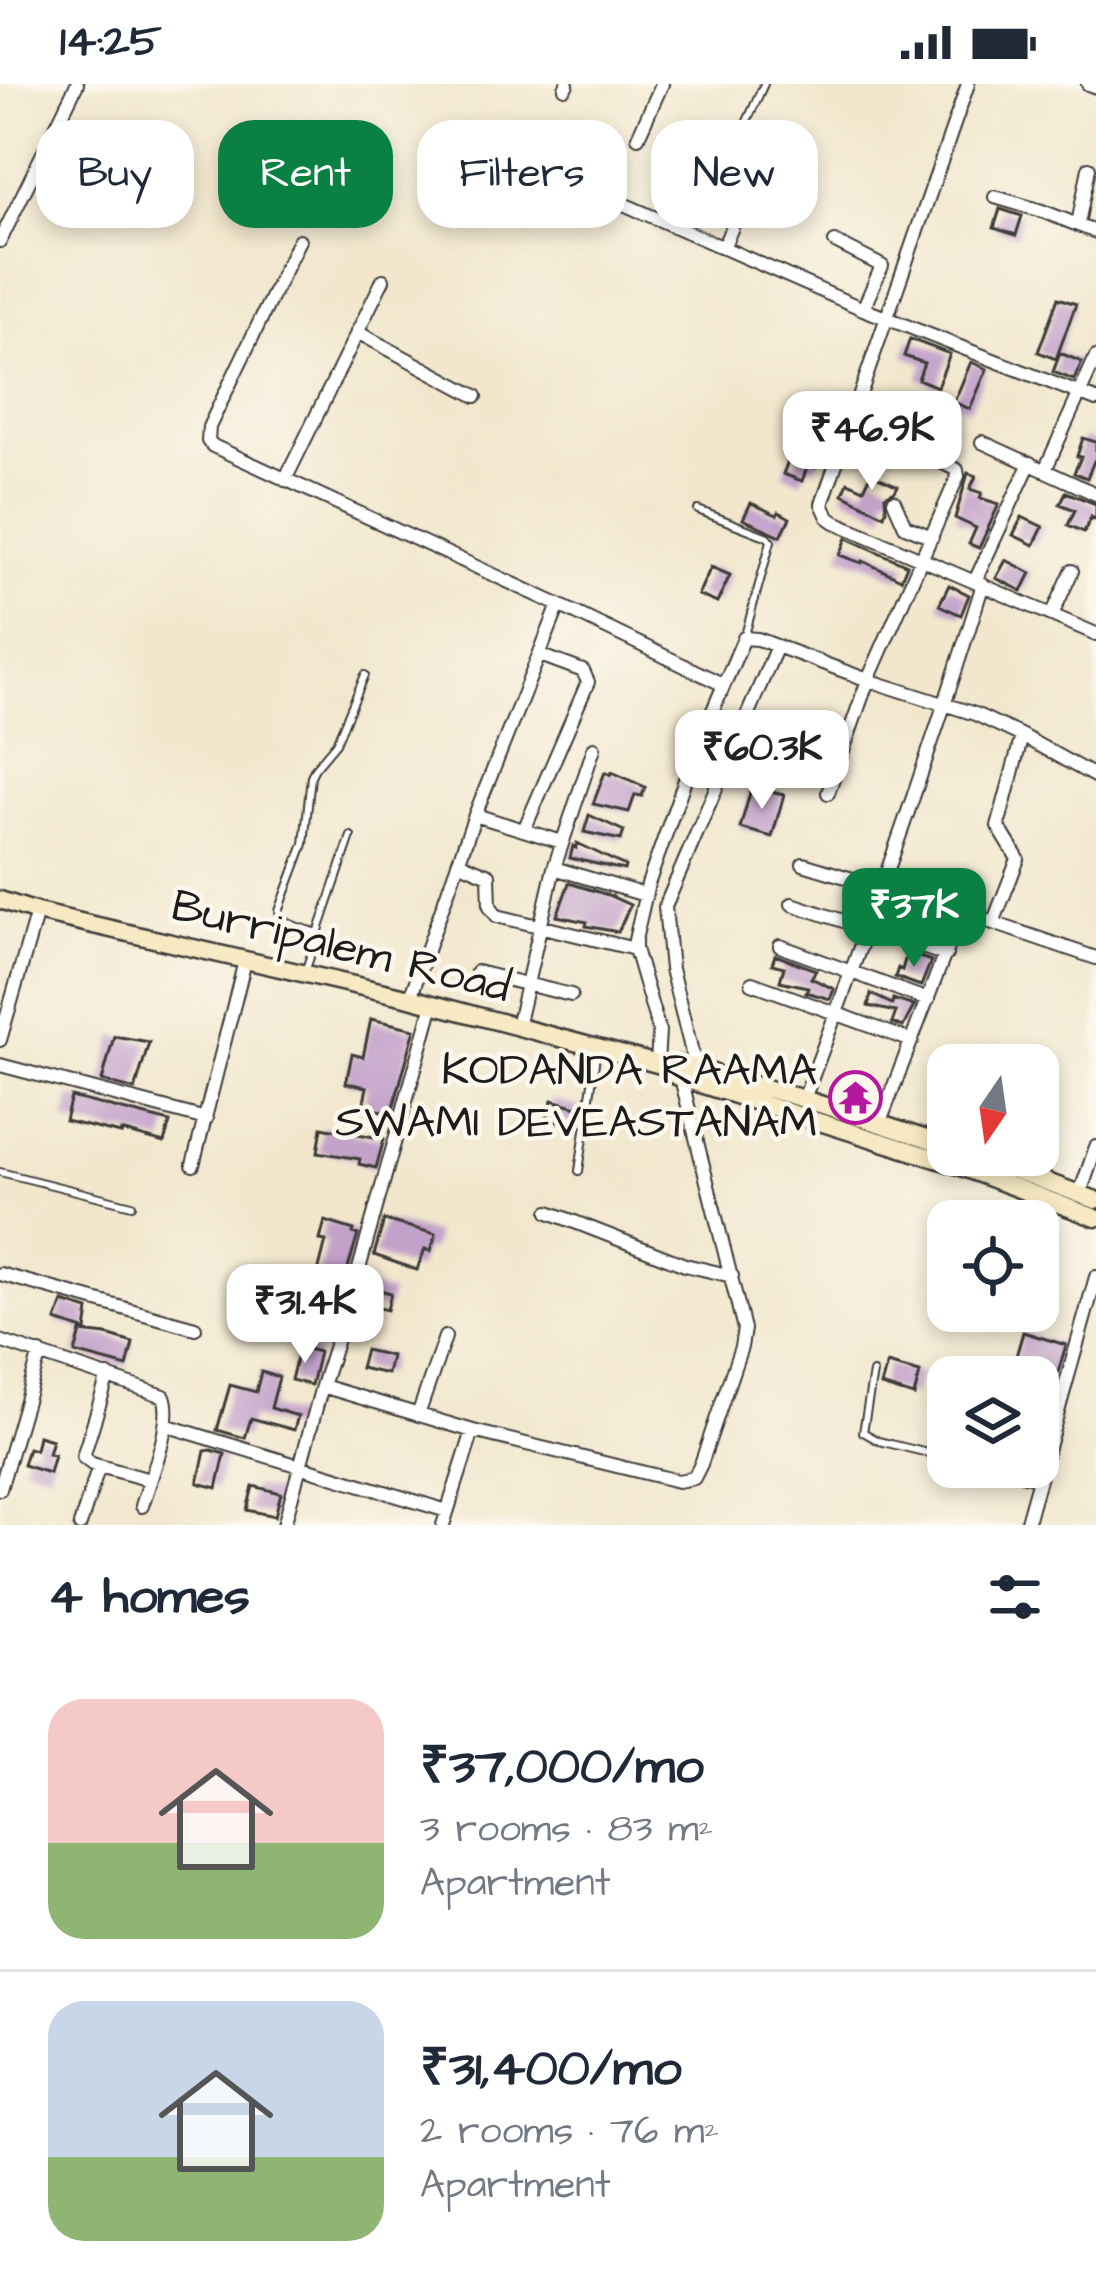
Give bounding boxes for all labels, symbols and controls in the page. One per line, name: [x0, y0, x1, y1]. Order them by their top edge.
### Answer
text: 14:25: [60, 11, 162, 73]
chip: Buy: [36, 120, 194, 228]
chip: Rent: [218, 120, 393, 228]
chip: Filters: [417, 120, 627, 228]
chip: New: [651, 120, 818, 228]
pin: ₹46.9K: [774, 391, 970, 493]
text: ₹46.9K: [810, 403, 934, 457]
pin: ₹60.3K: [664, 710, 860, 812]
text: ₹60.3K: [702, 722, 822, 776]
pin: ₹37K: [843, 868, 985, 970]
street label: Burripalem Road: [165, 875, 517, 1019]
text: ₹37K: [869, 880, 959, 934]
place label: KODANDA RAAMA SWAMI DEVEASTANAM: [335, 1040, 817, 1154]
north arrow: [927, 1044, 1059, 1176]
map controls: [927, 1044, 1059, 1488]
temple icon: KODANDA RAAMA SWAMI DEVEASTANAM: [828, 1069, 884, 1125]
button: locate: [927, 1200, 1059, 1332]
pin: ₹31.4K: [207, 1264, 403, 1366]
text: ₹31.4K: [254, 1276, 356, 1330]
button: layers: [927, 1356, 1059, 1488]
text: 4 homes: [48, 1562, 250, 1633]
icon: filters: [982, 1564, 1048, 1630]
text: ₹37,000/mo: [420, 1732, 704, 1803]
icon: home: [144, 1747, 288, 1891]
text: 3 rooms · 83 m²: [420, 1803, 713, 1857]
text: Apartment: [420, 1857, 611, 1911]
text: ₹31,400/mo: [420, 2034, 681, 2105]
icon: home: [144, 2049, 288, 2193]
text: 2 rooms · 76 m²: [420, 2105, 719, 2159]
text: Apartment: [420, 2159, 611, 2213]

